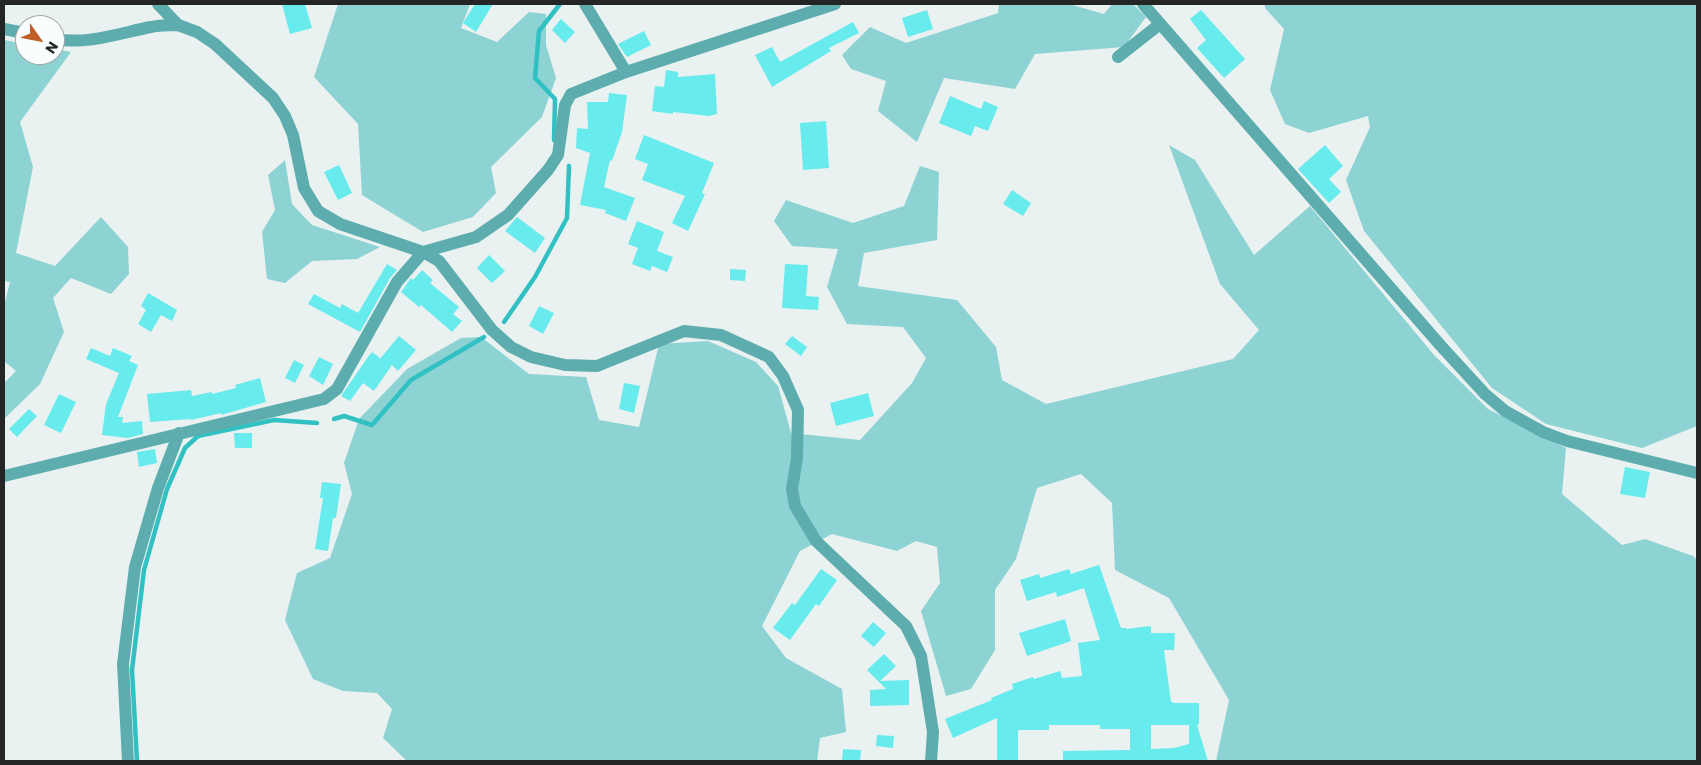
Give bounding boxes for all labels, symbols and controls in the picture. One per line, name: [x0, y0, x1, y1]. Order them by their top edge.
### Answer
north arrow: [15, 15, 65, 65]
text: N: [40, 38, 63, 57]

